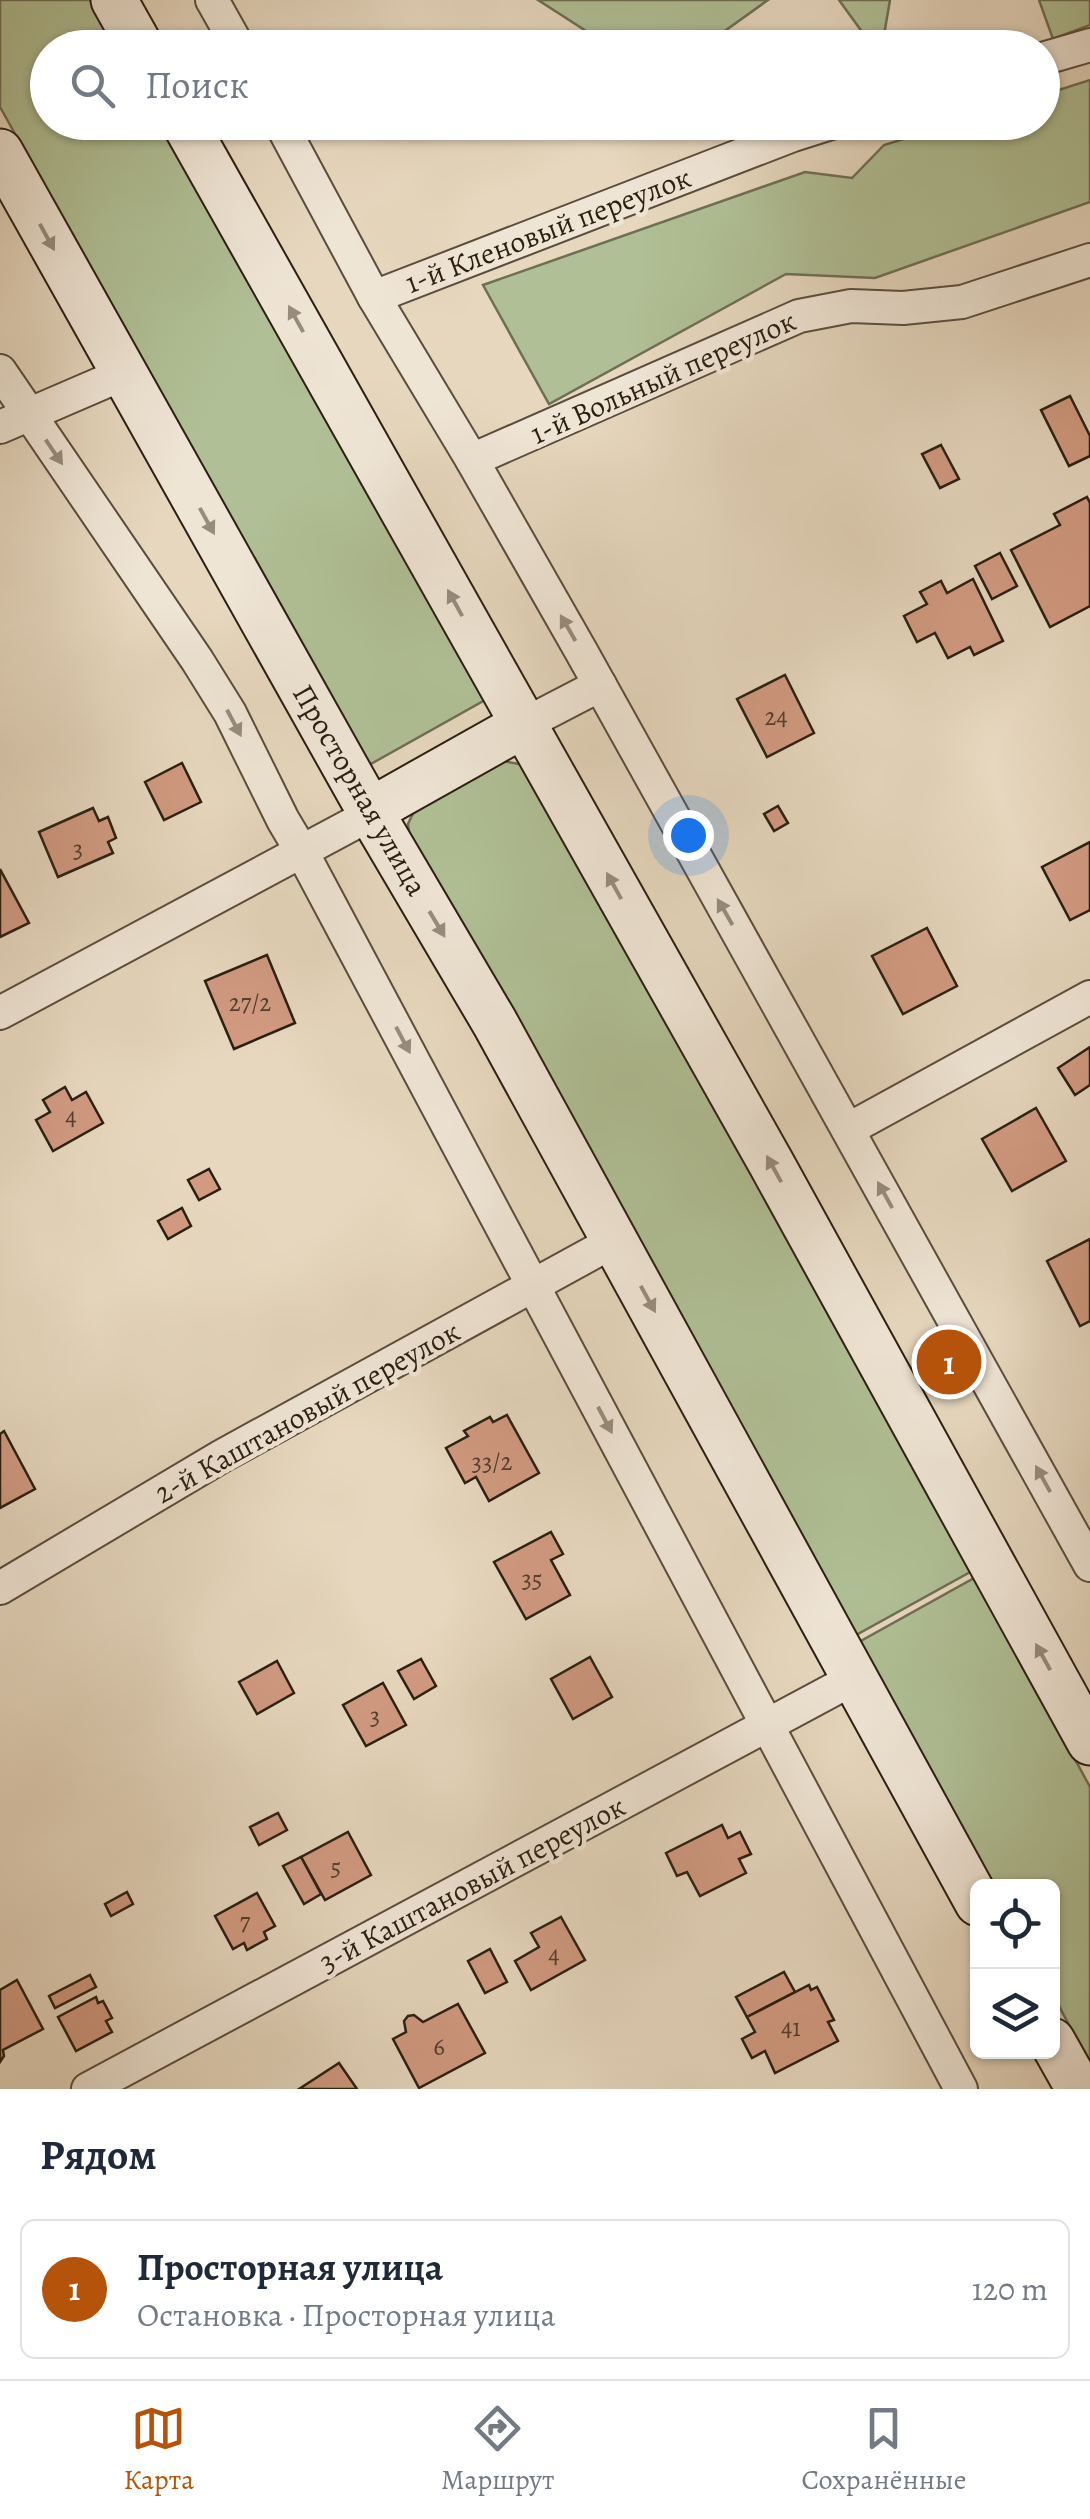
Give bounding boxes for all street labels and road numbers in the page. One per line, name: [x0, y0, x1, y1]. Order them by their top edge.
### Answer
street label: 1-й Кленовый переулок: [400, 157, 696, 303]
street label: 1-й Вольный переулок: [524, 300, 802, 454]
street label: Просторная улица: [283, 677, 437, 903]
street label: 2-й Каштановый переулок: [147, 1311, 467, 1513]
street label: 3-й Каштановый переулок: [312, 1786, 632, 1982]

